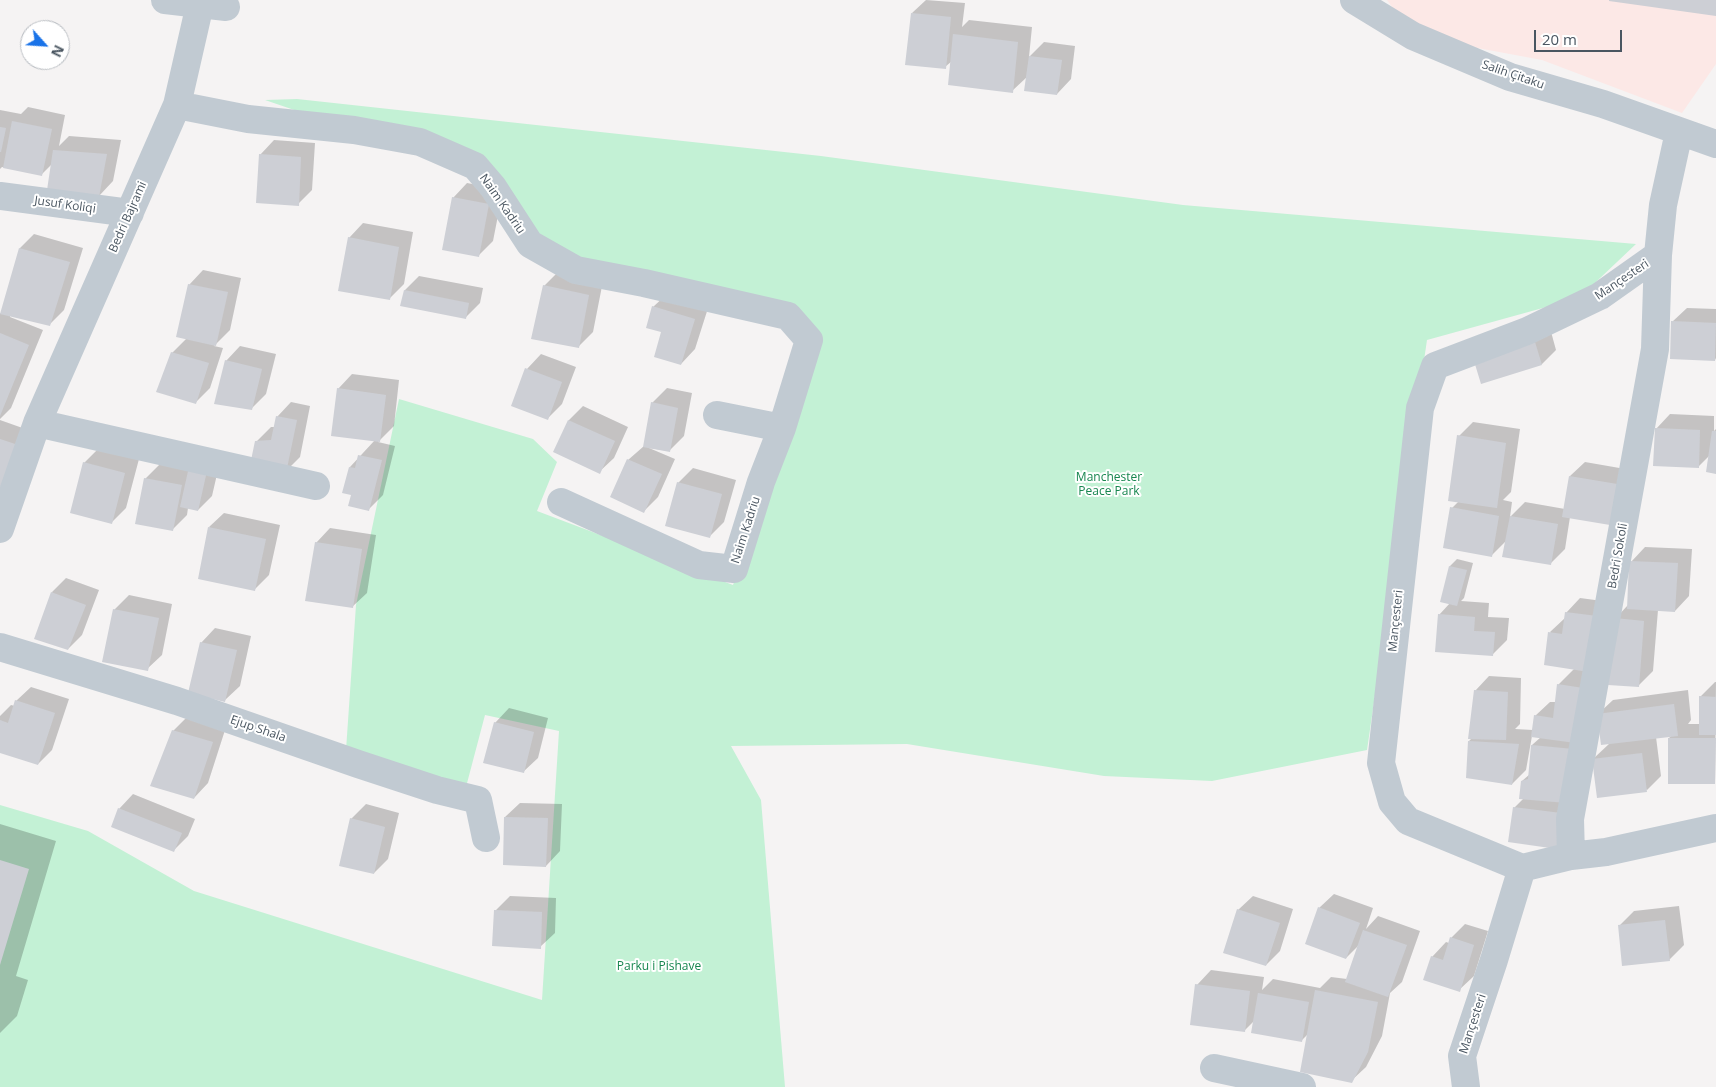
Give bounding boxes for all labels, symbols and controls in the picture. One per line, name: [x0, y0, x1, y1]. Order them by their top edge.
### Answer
north arrow: [20, 20, 70, 70]
scale bar: [1536, 20, 1624, 52]
text: 20 m: [1542, 29, 1577, 49]
text: N: [47, 42, 69, 61]
street label: Salih Çitaku: [1480, 58, 1546, 92]
street label: Naim Kadriu: [476, 171, 528, 237]
street label: Bedri Bajrami: [106, 179, 150, 255]
street label: Jusuf Koliqi: [33, 194, 97, 216]
street label: Mançesteri: [1592, 257, 1652, 303]
park label: Manchester Peace Park: [1076, 471, 1142, 499]
street label: Naim Kadriu: [728, 495, 764, 565]
street label: Bedri Sokoli: [1605, 522, 1631, 590]
street label: Mançesteri: [1386, 589, 1406, 653]
street label: Ejup Shala: [228, 713, 288, 745]
park label: Parku i Pishave: [617, 960, 701, 974]
street label: Mançesteri: [1457, 992, 1489, 1056]

